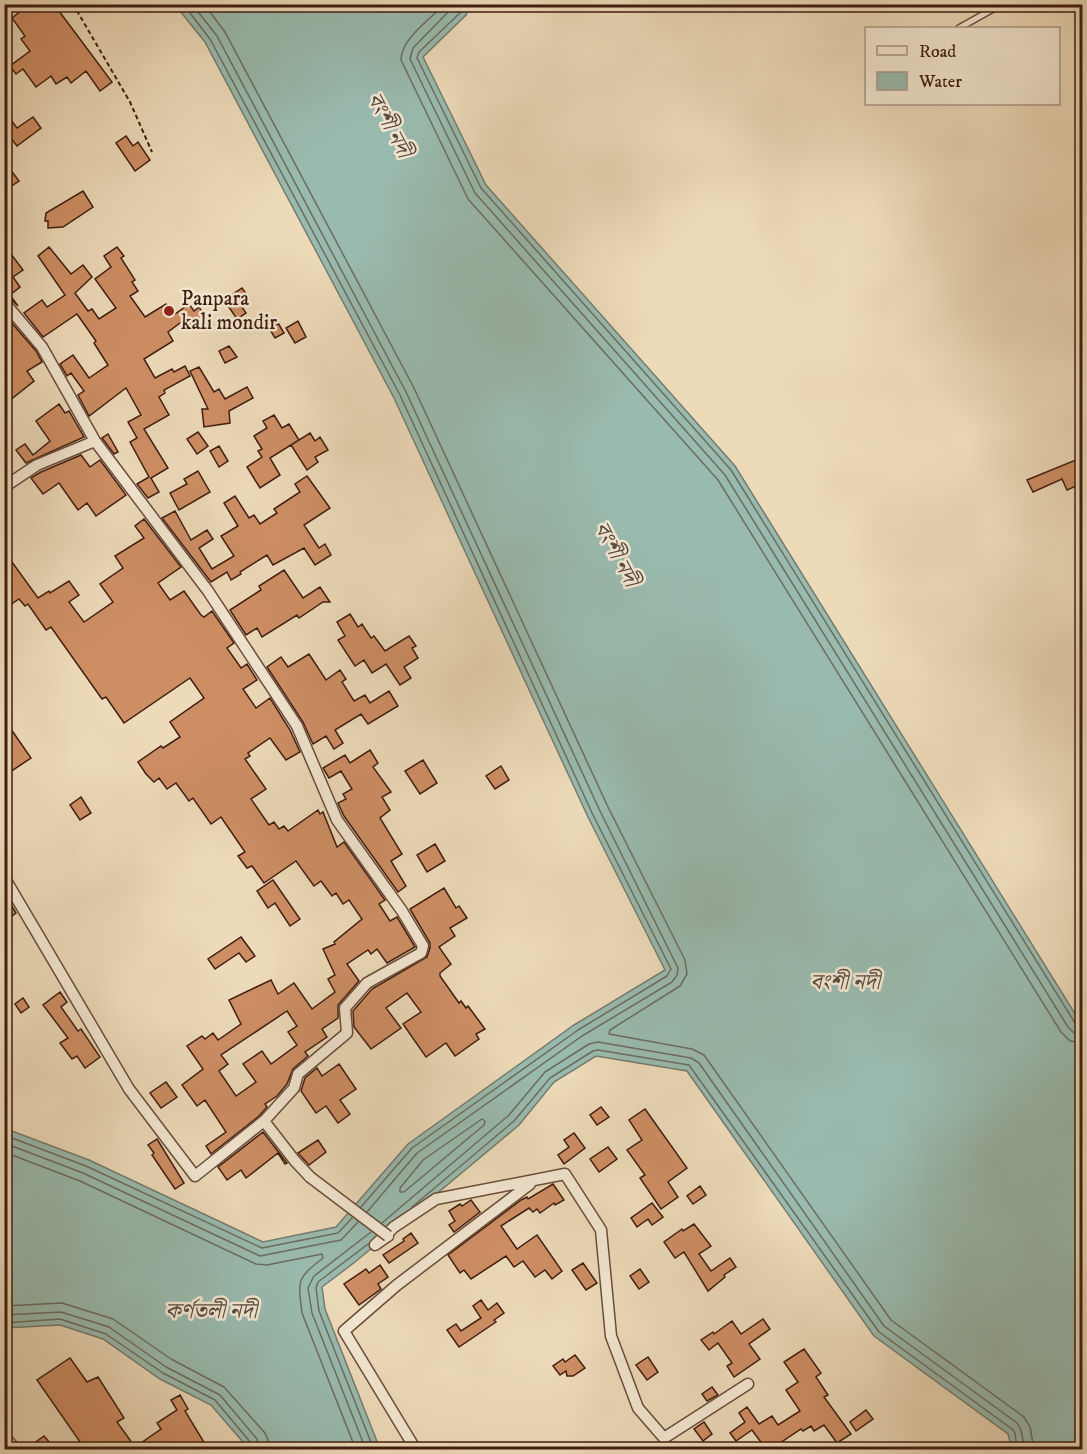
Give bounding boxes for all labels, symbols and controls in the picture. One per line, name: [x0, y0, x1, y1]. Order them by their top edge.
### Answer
legend: [865, 27, 1060, 105]
text: Road: [919, 41, 956, 63]
text: Water: [918, 71, 962, 93]
water label: বংশী নদী: [361, 88, 419, 164]
place label: Panpara kali mondir: [181, 286, 277, 336]
marker: Panpara kali mondir: [162, 304, 176, 318]
water label: বংশী নদী: [588, 517, 646, 593]
water label: বংশী নদী: [810, 968, 882, 996]
water label: কর্ণতলী নদী: [165, 1297, 259, 1325]

